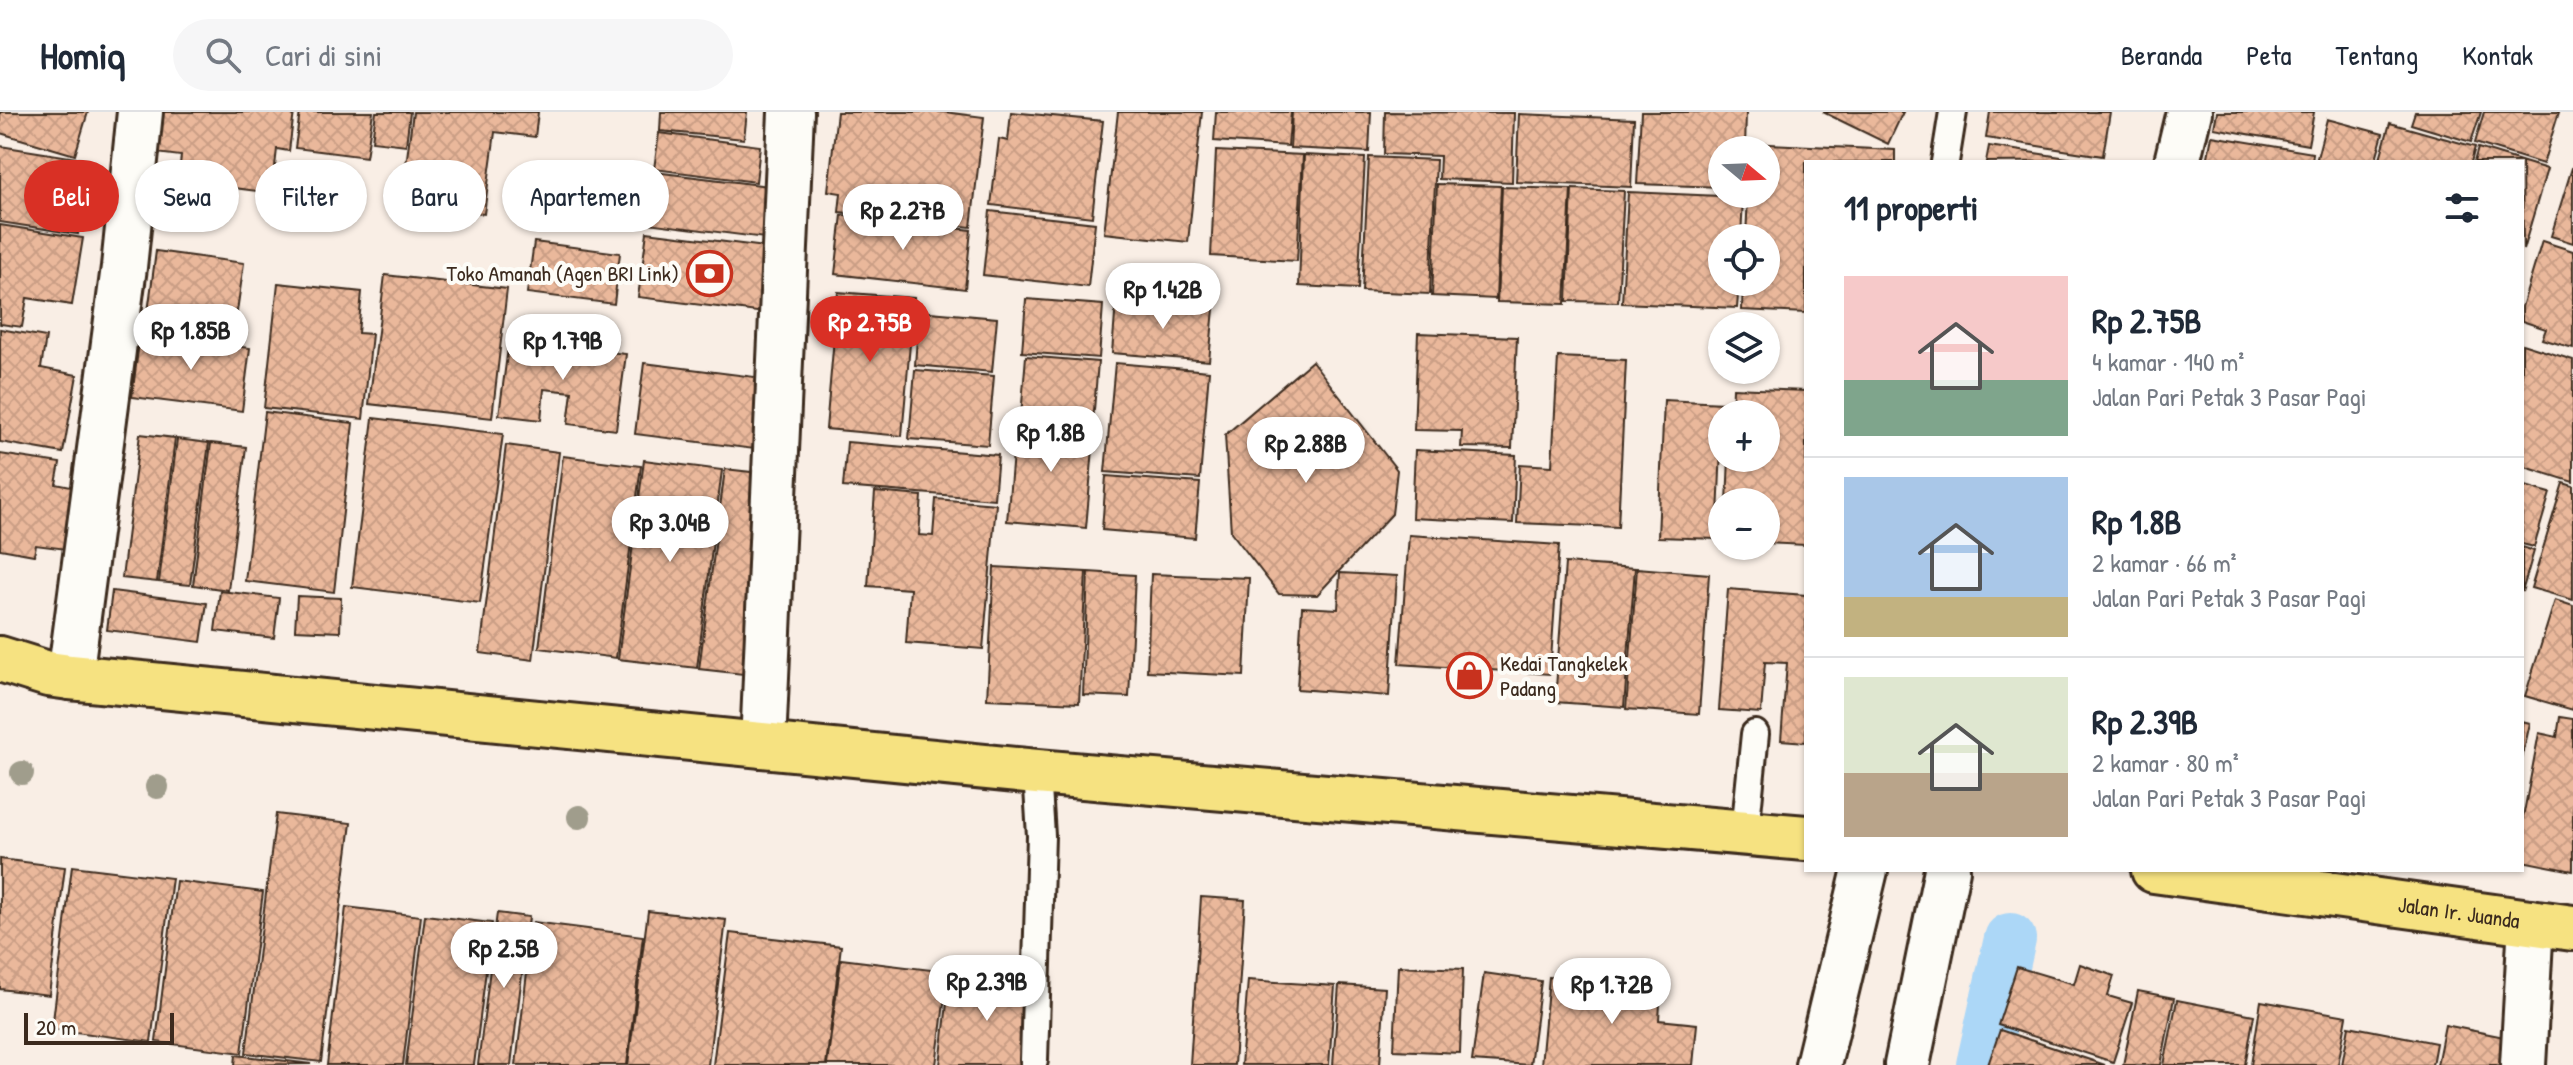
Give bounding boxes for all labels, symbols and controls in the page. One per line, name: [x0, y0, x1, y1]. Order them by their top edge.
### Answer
search box: [173, 19, 733, 91]
text: Homiq: [40, 29, 125, 81]
icon: search: [201, 33, 245, 77]
text: Cari di sini: [265, 35, 382, 75]
text: Beranda: [2121, 36, 2202, 74]
text: Peta: [2246, 36, 2292, 74]
text: Tentang: [2336, 36, 2418, 74]
text: Kontak: [2462, 36, 2533, 74]
north arrow: [1708, 136, 1780, 208]
map controls: [1708, 136, 1780, 560]
chip: Beli: [24, 160, 119, 232]
chip: Sewa: [135, 160, 239, 232]
chip: Filter: [255, 160, 367, 232]
chip: Baru: [383, 160, 486, 232]
chip: Apartemen: [502, 160, 669, 232]
pin: Rp 2.27B: [820, 184, 986, 252]
text: 11 properti: [1844, 185, 1978, 231]
icon: filters: [2440, 186, 2484, 230]
text: Rp 2.27B: [861, 192, 945, 227]
button: locate: [1708, 224, 1780, 296]
bank icon: Toko Amanah (Agen BRI Link): [686, 249, 734, 297]
place label: Toko Amanah (Agen BRI Link): [446, 258, 679, 288]
pin: Rp 1.42B: [1080, 263, 1246, 331]
text: Rp 1.42B: [1123, 271, 1203, 306]
pin: Rp 2.75B: [787, 296, 953, 364]
text: Rp 2.75B: [2092, 298, 2201, 344]
pin: Rp 1.85B: [108, 304, 274, 372]
text: Rp 2.75B: [828, 304, 912, 339]
icon: home: [1908, 308, 2004, 404]
text: Rp 1.85B: [151, 312, 231, 347]
button: layers: [1708, 312, 1780, 384]
pin: Rp 1.79B: [480, 314, 646, 382]
text: Rp 1.79B: [523, 322, 603, 357]
text: 4 kamar · 140 m²: [2092, 344, 2244, 379]
text: Jalan Pari Petak 3 Pasar Pagi: [2092, 379, 2367, 414]
button: +: [1708, 400, 1780, 472]
pin: Rp 1.8B: [977, 406, 1125, 474]
text: Rp 1.8B: [1017, 414, 1085, 449]
pin: Rp 2.88B: [1223, 417, 1389, 485]
text: Rp 2.88B: [1265, 425, 1347, 460]
button: −: [1708, 488, 1780, 560]
pin: Rp 3.04B: [587, 496, 753, 564]
text: Rp 1.8B: [2092, 499, 2181, 545]
text: Rp 3.04B: [630, 504, 710, 539]
icon: home: [1908, 509, 2004, 605]
text: 2 kamar · 66 m²: [2092, 545, 2237, 580]
text: Jalan Pari Petak 3 Pasar Pagi: [2092, 580, 2367, 615]
place label: Kedai Tangkelek Padang: [1500, 648, 1628, 703]
shop icon: Kedai Tangkelek Padang: [1445, 652, 1493, 700]
text: Rp 2.39B: [2092, 699, 2198, 745]
icon: home: [1908, 709, 2004, 805]
text: 2 kamar · 80 m²: [2092, 745, 2239, 780]
text: Jalan Pari Petak 3 Pasar Pagi: [2092, 780, 2367, 815]
street label: Jalan Ir. Juanda: [2396, 889, 2522, 936]
pin: Rp 2.5B: [430, 922, 578, 990]
text: Rp 2.5B: [469, 930, 539, 965]
pin: Rp 2.39B: [904, 955, 1070, 1023]
pin: Rp 1.72B: [1529, 958, 1695, 1026]
text: Rp 2.39B: [946, 963, 1028, 998]
text: Rp 1.72B: [1571, 966, 1653, 1001]
scale bar: [24, 1009, 174, 1045]
text: 20 m: [36, 1012, 76, 1042]

